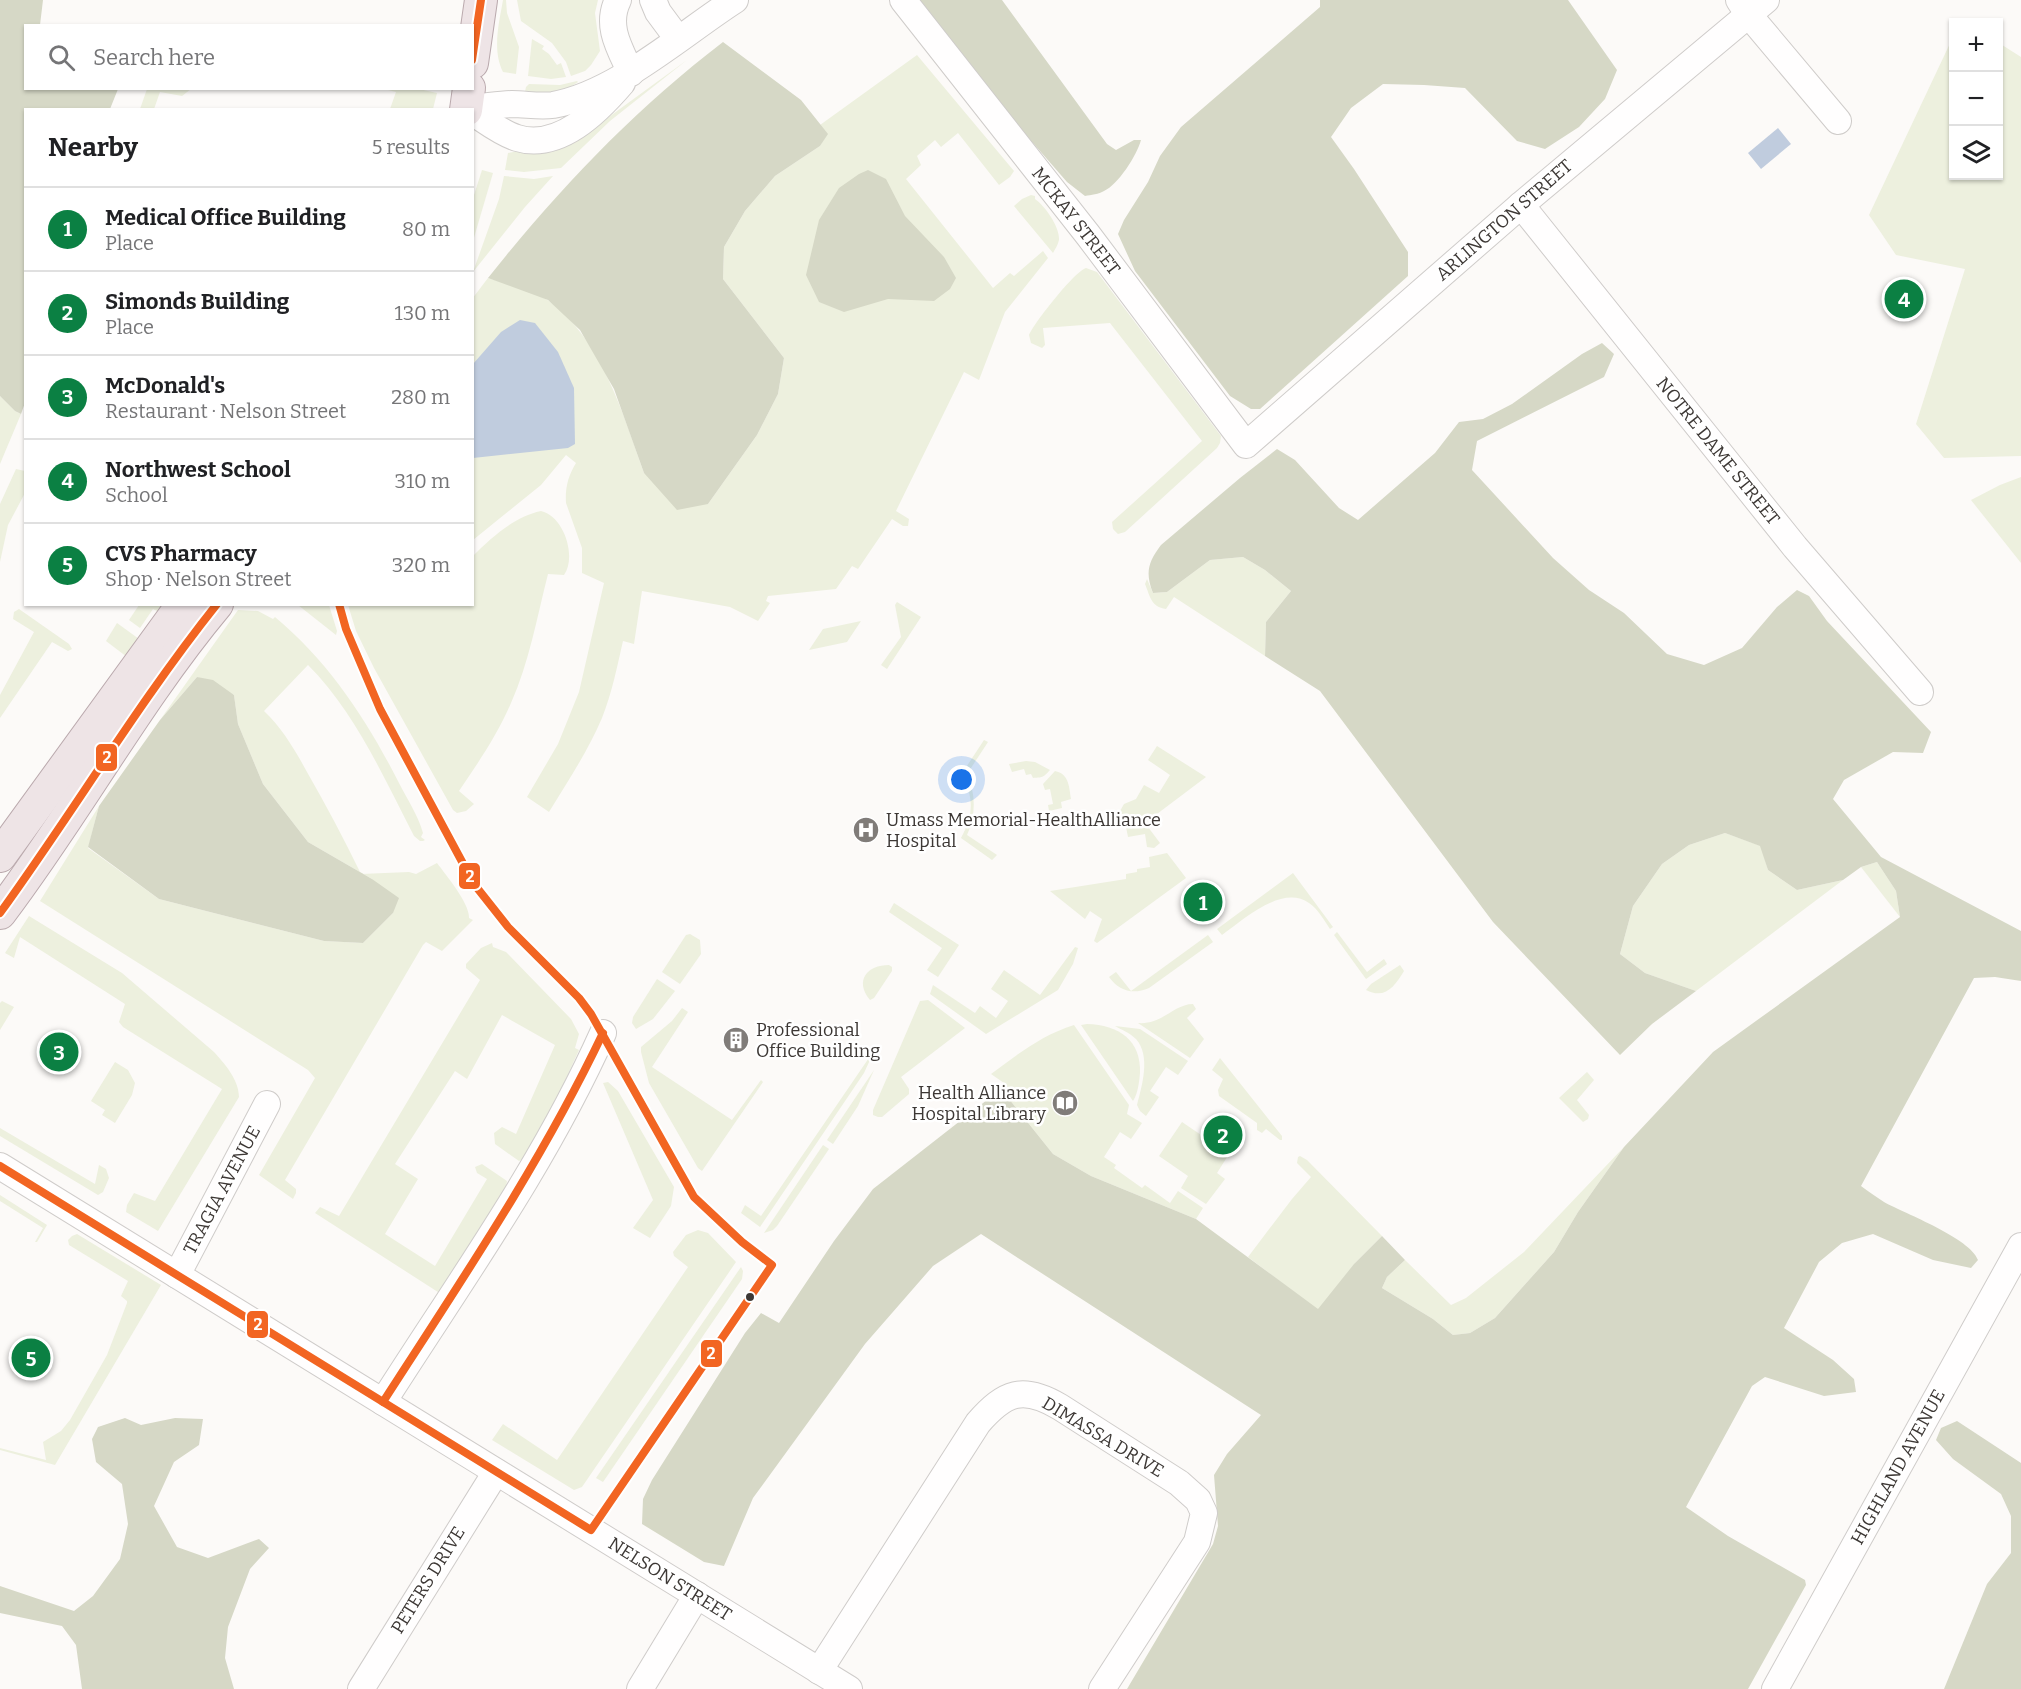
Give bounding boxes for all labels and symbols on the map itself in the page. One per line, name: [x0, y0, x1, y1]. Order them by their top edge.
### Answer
street label: ARLINGTON STREET: [1431, 154, 1577, 285]
street label: MCKAY STREET: [1027, 163, 1125, 280]
pin: 4: [1884, 276, 1924, 322]
street label: NOTRE DAME STREET: [1652, 373, 1785, 530]
line badge: 2: [95, 743, 118, 772]
text: 2: [102, 748, 112, 767]
your location: [947, 765, 976, 794]
place label: Umass Memorial-HealthAlliance Hospital: [886, 809, 1161, 852]
hospital icon: Umass Memorial-HealthAlliance Hospital: [851, 815, 881, 845]
line badge: 2: [458, 862, 481, 890]
text: 2: [465, 867, 475, 886]
pin: 1: [1184, 880, 1222, 924]
place label: Professional Office Building: [756, 1019, 880, 1062]
building icon: Professional Office Building: [721, 1025, 751, 1055]
pin: 3: [40, 1030, 78, 1074]
place label: Health Alliance Hospital Library: [912, 1082, 1046, 1125]
library icon: Health Alliance Hospital Library: [1050, 1088, 1080, 1118]
pin: 2: [1204, 1112, 1242, 1158]
street label: TRAGIA AVENUE: [179, 1122, 265, 1258]
unlabelled marker: [744, 1291, 756, 1303]
line badge: 2: [246, 1310, 269, 1339]
text: 2: [253, 1315, 263, 1334]
pin: 5: [12, 1336, 51, 1380]
line badge: 2: [700, 1339, 723, 1368]
text: 2: [706, 1344, 716, 1363]
street label: HIGHLAND AVENUE: [1846, 1386, 1950, 1548]
street label: DIMASSA DRIVE: [1038, 1392, 1168, 1482]
street label: PETERS DRIVE: [386, 1522, 470, 1638]
street label: NELSON STREET: [604, 1532, 736, 1626]

